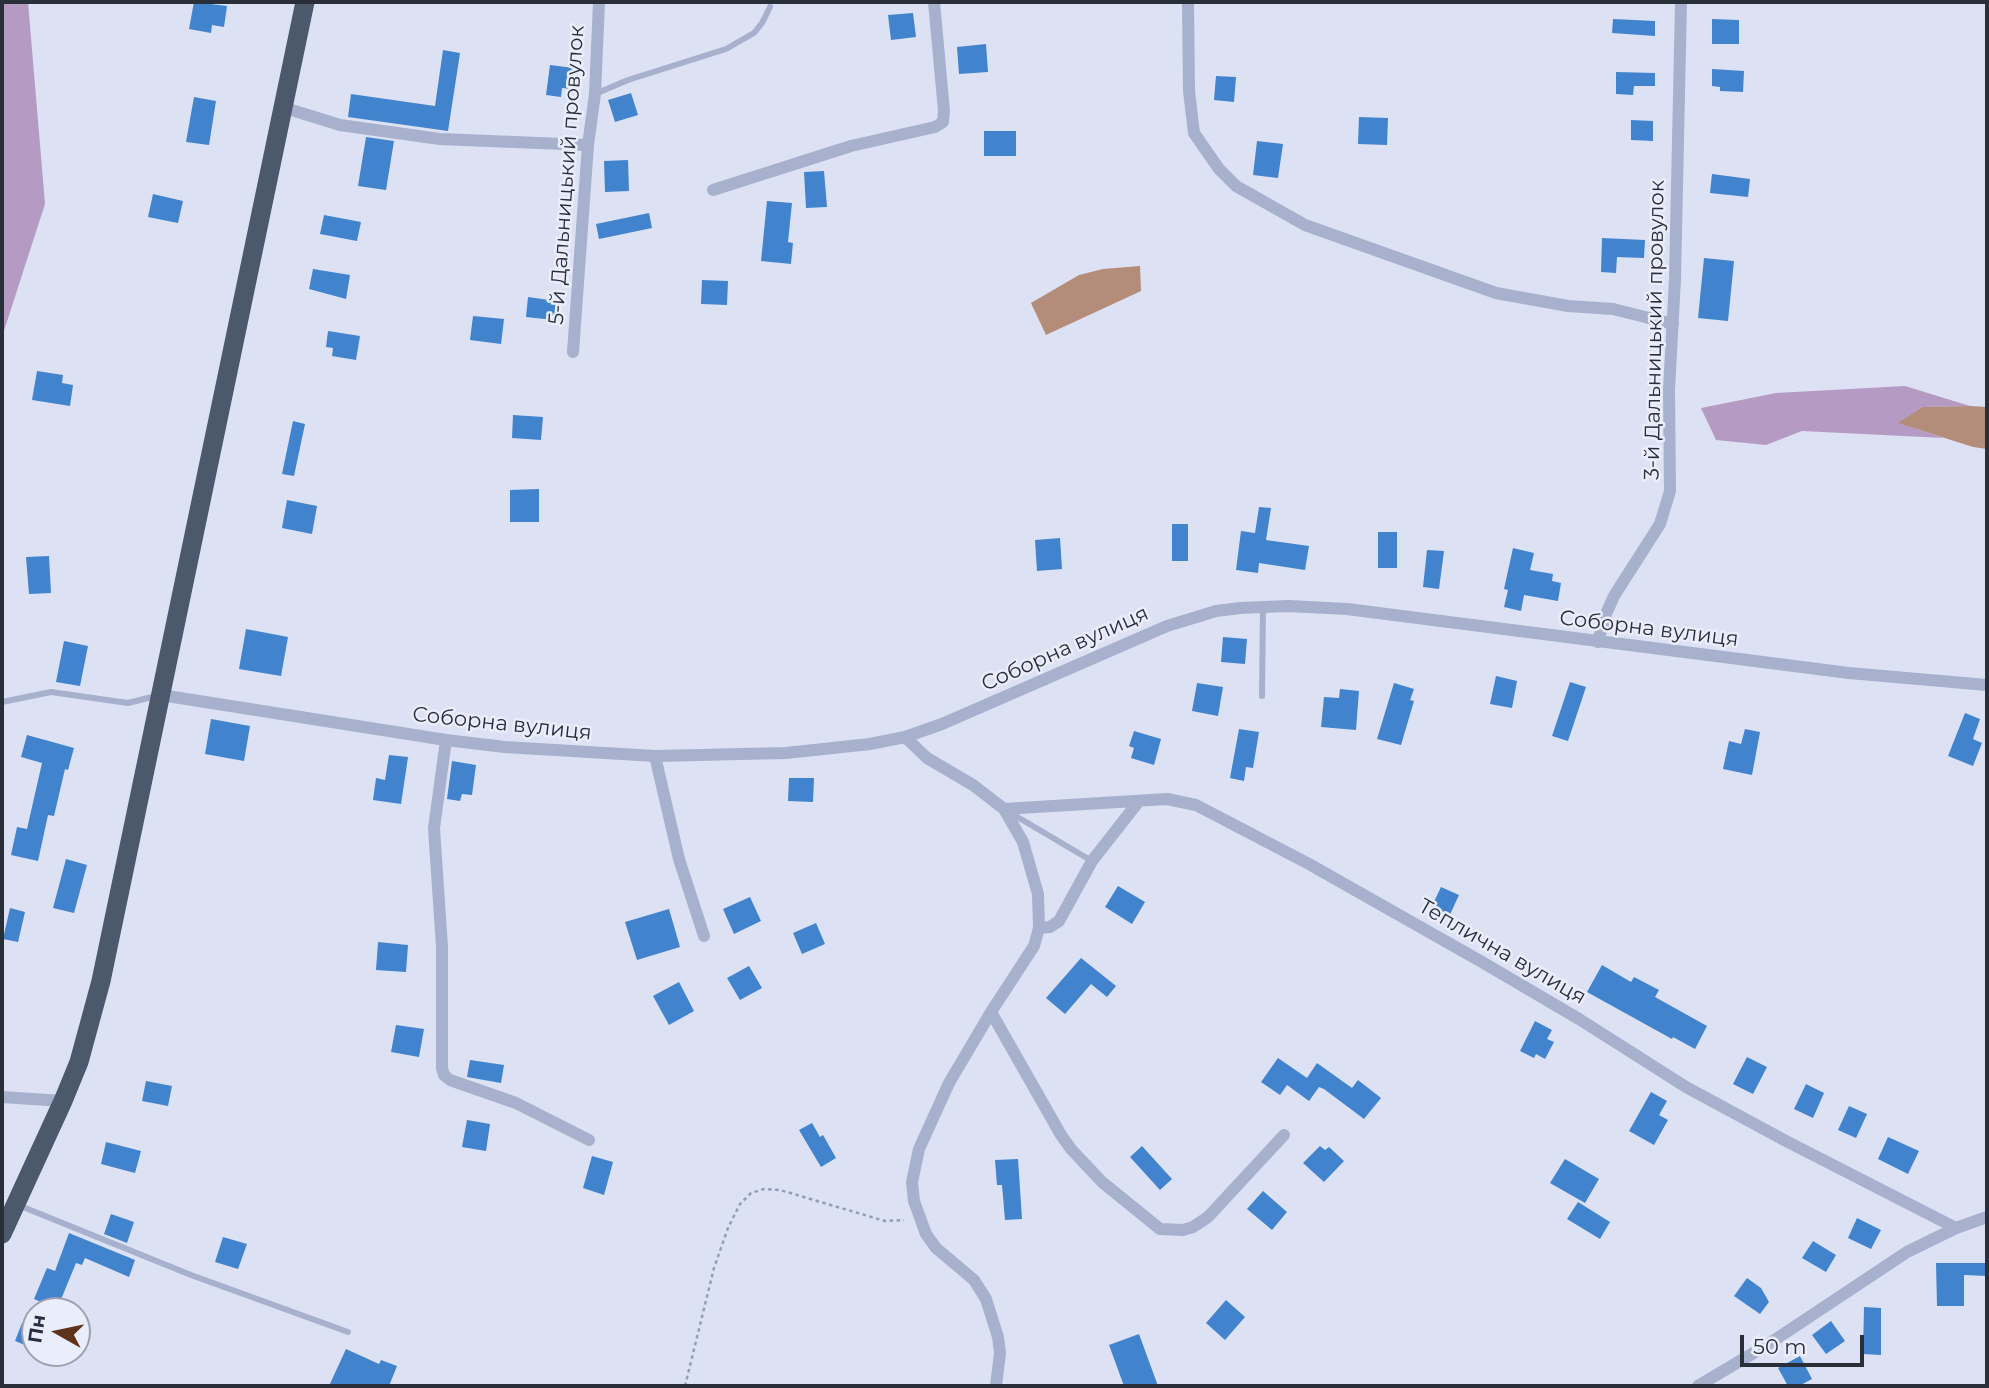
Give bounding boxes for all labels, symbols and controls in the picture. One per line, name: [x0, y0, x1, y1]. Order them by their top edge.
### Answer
street label: 5-й Дальницький провулок: [544, 24, 590, 326]
street label: 3-й Дальницький провулок: [1640, 180, 1670, 480]
street label: Соборна вулиця: [978, 601, 1152, 697]
street label: Соборна вулиця: [1558, 606, 1740, 652]
street label: Соборна вулиця: [411, 702, 593, 746]
street label: Теплична вулиця: [1414, 894, 1590, 1010]
north arrow: [21, 1297, 91, 1367]
text: Пн: [23, 1313, 50, 1345]
scale bar: [1744, 1322, 1868, 1366]
text: 50 m: [1753, 1334, 1807, 1359]

